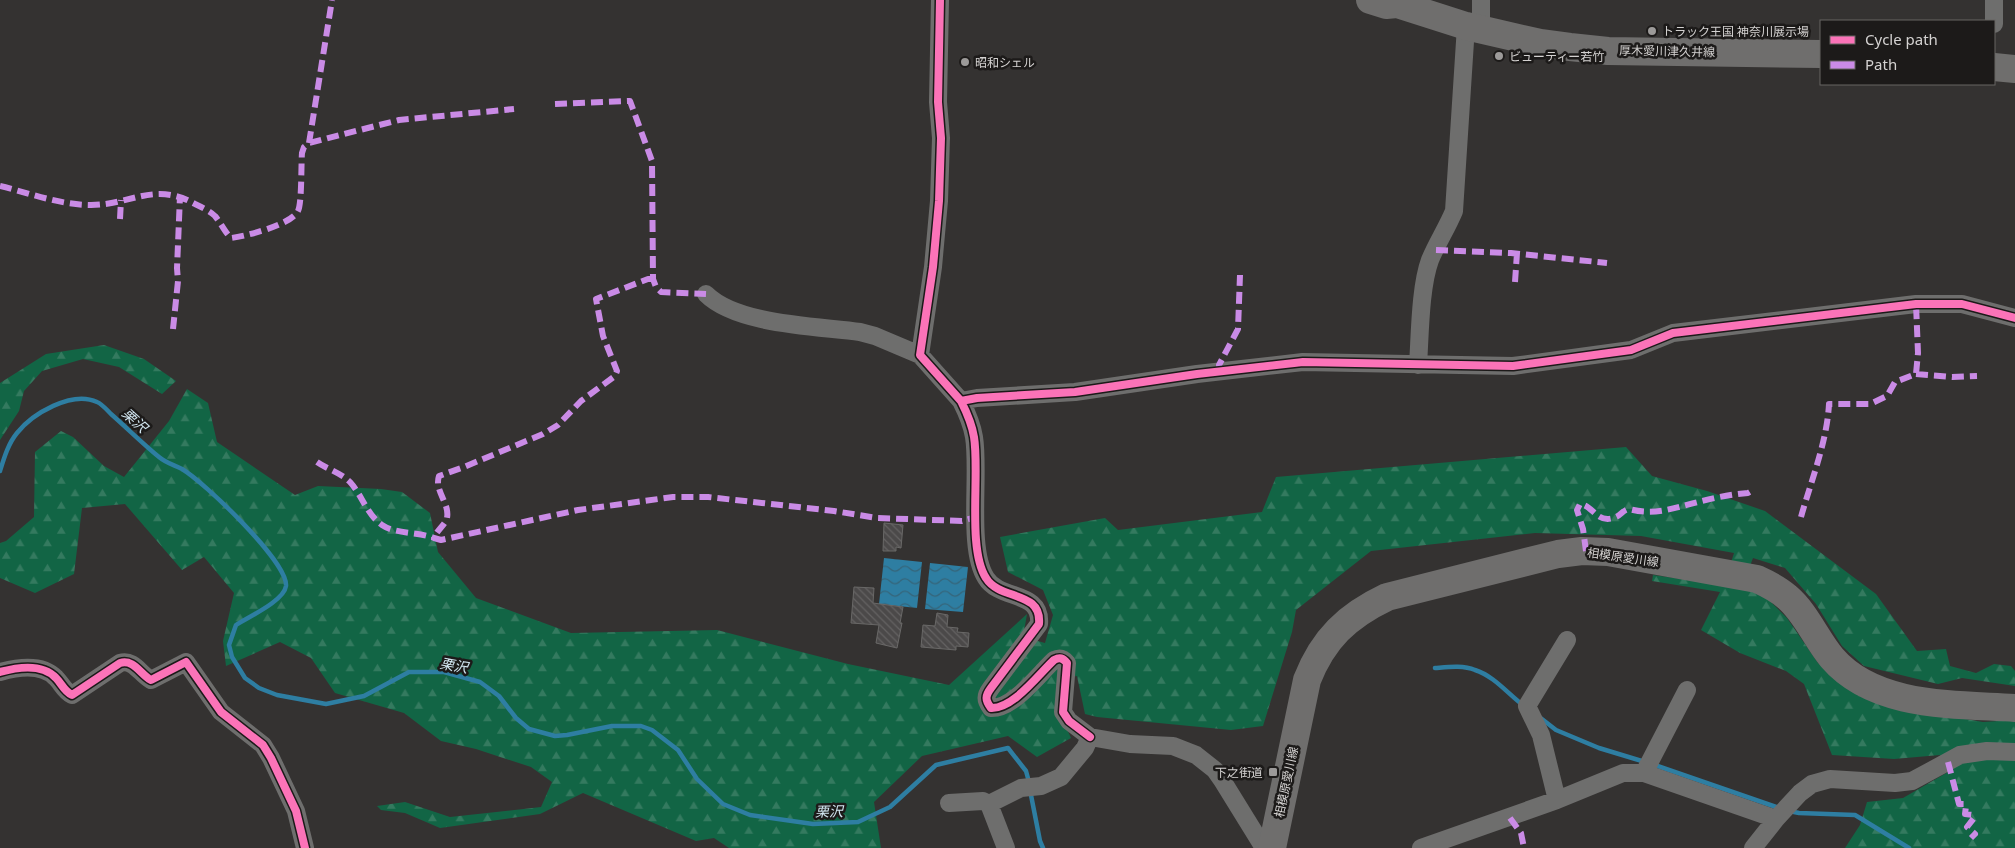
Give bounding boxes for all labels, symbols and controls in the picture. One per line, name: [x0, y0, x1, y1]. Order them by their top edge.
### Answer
legend: [1820, 20, 1995, 85]
place label: トラック王国 神奈川展示場: [1662, 23, 1809, 40]
marker: トラック王国 神奈川展示場: [1646, 25, 1658, 37]
text: Cycle path: [1865, 29, 1938, 49]
street label: 厚木愛川津久井線: [1619, 42, 1715, 60]
place label: ビューティー若竹: [1509, 48, 1604, 65]
marker: ビューティー若竹: [1493, 50, 1505, 62]
place label: 昭和シェル: [975, 54, 1035, 71]
text: Path: [1865, 54, 1897, 74]
marker: 昭和シェル: [959, 56, 971, 68]
water label: 栗沢: [118, 404, 153, 438]
street label: 相模原愛川線: [1586, 544, 1660, 570]
water label: 栗沢: [439, 653, 471, 677]
street label: 相模原愛川線: [1270, 745, 1302, 819]
place label: 下之街道: [1215, 764, 1263, 781]
marker: 下之街道: [1267, 766, 1279, 778]
water label: 栗沢: [815, 801, 845, 821]

